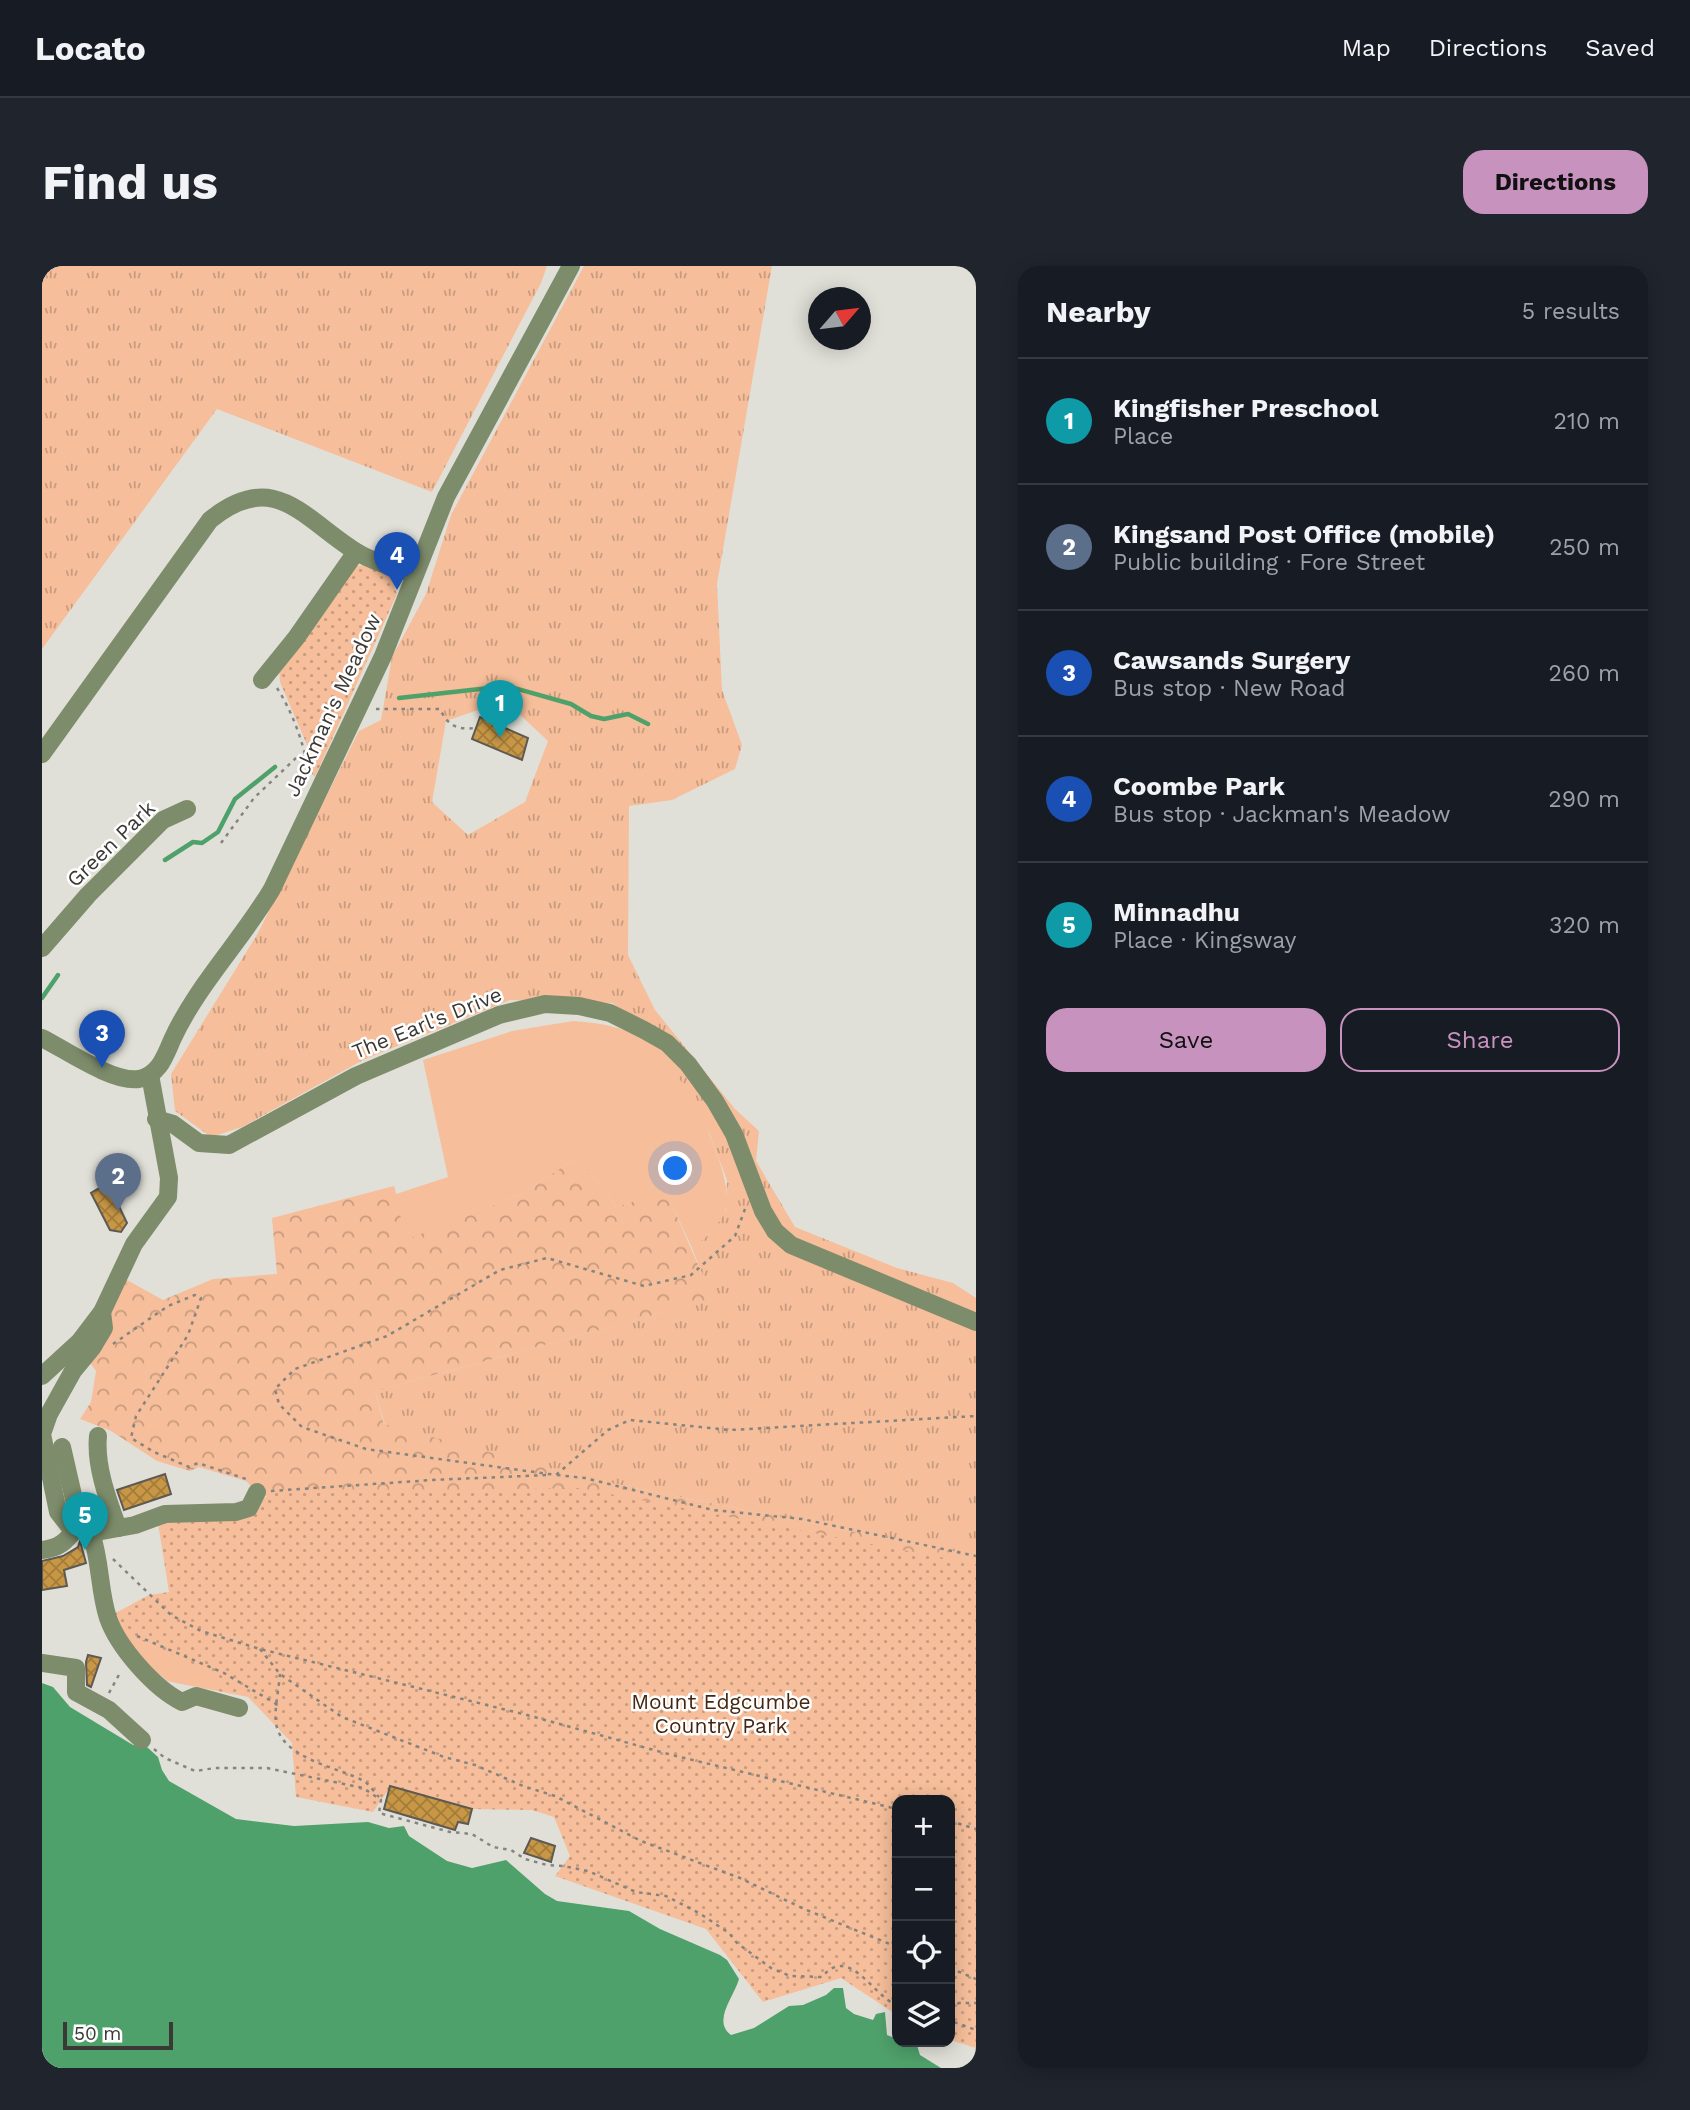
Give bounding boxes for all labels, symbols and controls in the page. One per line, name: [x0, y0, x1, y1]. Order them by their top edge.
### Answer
text: Locato: [35, 29, 146, 68]
text: Map: [1342, 34, 1391, 62]
text: Directions: [1429, 34, 1547, 62]
text: Saved: [1585, 34, 1655, 62]
button: Directions: [1463, 150, 1648, 214]
text: Find us: [42, 153, 218, 211]
north arrow: [808, 287, 871, 350]
text: Nearby: [1046, 294, 1151, 329]
text: 5 results: [1522, 298, 1620, 325]
text: Kingfisher Preschool: [1113, 393, 1379, 423]
text: 1: [1064, 408, 1074, 435]
text: 210 m: [1554, 408, 1620, 435]
text: Place: [1113, 423, 1173, 450]
text: Kingsand Post Office (mobile): [1113, 519, 1495, 549]
pin: 4: [374, 532, 420, 590]
text: 2: [1062, 534, 1076, 561]
text: 250 m: [1549, 534, 1620, 561]
text: Public building · Fore Street: [1113, 549, 1425, 576]
street label: Jackman's Meadow: [279, 609, 386, 800]
text: Cawsands Surgery: [1113, 645, 1350, 675]
text: 3: [1062, 660, 1076, 687]
text: 260 m: [1549, 660, 1620, 687]
text: Bus stop · New Road: [1113, 675, 1345, 702]
pin: 1: [477, 680, 523, 738]
text: Coombe Park: [1113, 771, 1285, 801]
text: 4: [1062, 786, 1076, 813]
text: 290 m: [1548, 786, 1620, 813]
street label: Green Park: [61, 795, 160, 892]
text: Bus stop · Jackman's Meadow: [1113, 801, 1451, 828]
text: Minnadhu: [1113, 897, 1240, 927]
text: 5: [1062, 912, 1076, 939]
text: 320 m: [1549, 912, 1620, 939]
text: Place · Kingsway: [1113, 927, 1296, 954]
street label: The Earl's Drive: [348, 981, 505, 1064]
button: Save: [1046, 1008, 1326, 1072]
button: Share: [1340, 1008, 1620, 1072]
pin: 3: [79, 1010, 125, 1068]
your location: [658, 1151, 692, 1185]
pin: 2: [95, 1153, 141, 1211]
pin: 5: [62, 1492, 108, 1550]
park label: Mount Edgcumbe Country Park: [631, 1689, 811, 1738]
map controls: [892, 1795, 955, 2047]
button: +: [892, 1795, 955, 1858]
button: −: [892, 1858, 955, 1921]
button: locate: [892, 1921, 955, 1984]
button: layers: [892, 1984, 955, 2047]
scale bar: [63, 2019, 173, 2051]
text: 50 m: [74, 2022, 121, 2045]

